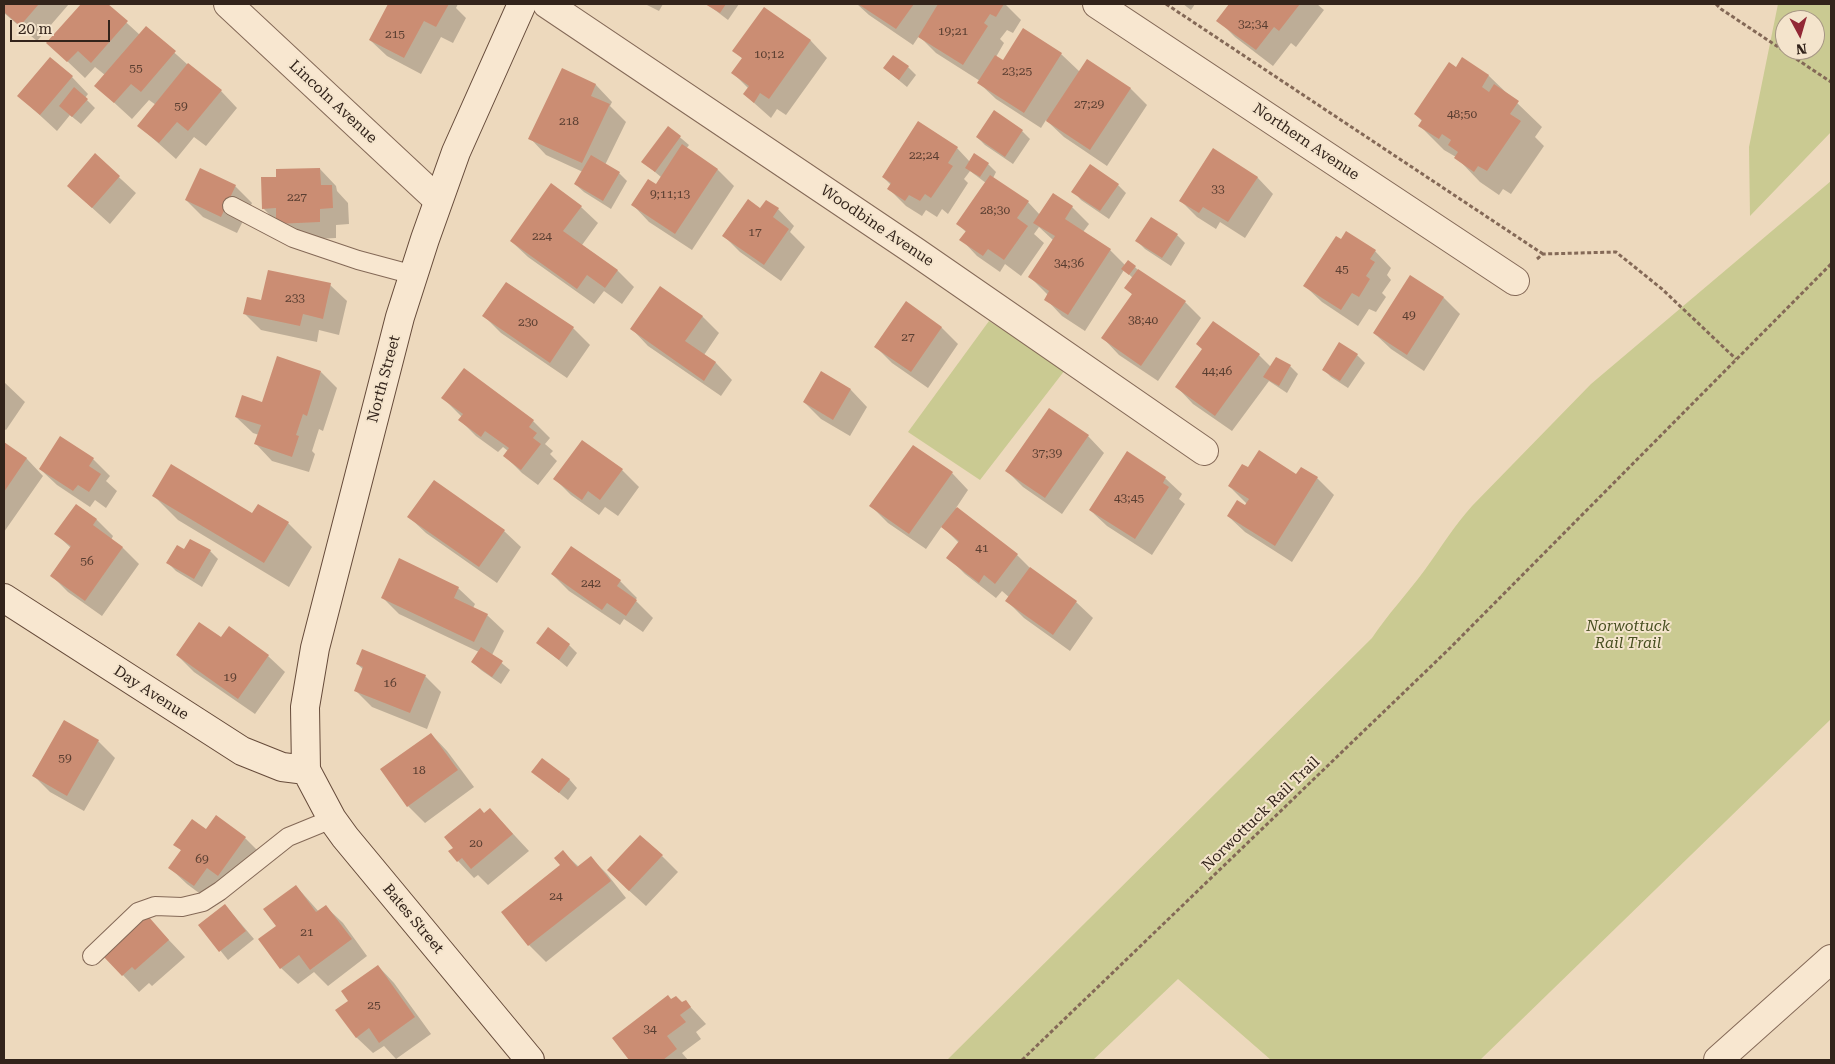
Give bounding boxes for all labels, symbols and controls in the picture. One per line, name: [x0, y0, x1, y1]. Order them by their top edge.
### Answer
scale bar: [12, 10, 112, 42]
north arrow: [1775, 10, 1825, 60]
house number: 32;34: [1238, 17, 1268, 31]
text: 20 m: [18, 20, 52, 38]
house number: 19;21: [938, 24, 968, 38]
house number: 215: [385, 27, 405, 41]
text: N: [1795, 40, 1808, 57]
house number: 10;12: [754, 47, 784, 61]
street label: Lincoln Avenue: [285, 57, 381, 147]
house number: 55: [129, 61, 143, 75]
house number: 23;25: [1002, 64, 1032, 78]
house number: 27;29: [1074, 97, 1104, 111]
house number: 59: [174, 99, 188, 113]
street label: Northern Avenue: [1249, 100, 1363, 184]
house number: 48;50: [1447, 107, 1477, 121]
house number: 218: [559, 114, 579, 128]
house number: 22;24: [909, 148, 939, 162]
street label: Woodbine Avenue: [817, 181, 937, 271]
house number: 33: [1211, 182, 1225, 196]
house number: 9;11;13: [650, 187, 690, 201]
house number: 227: [287, 190, 307, 204]
house number: 28;30: [980, 203, 1010, 217]
house number: 17: [748, 225, 762, 239]
house number: 224: [532, 229, 552, 243]
house number: 34;36: [1054, 256, 1084, 270]
house number: 45: [1335, 262, 1349, 276]
house number: 233: [285, 291, 305, 305]
house number: 49: [1402, 308, 1416, 322]
house number: 38;40: [1128, 313, 1158, 327]
house number: 230: [518, 315, 538, 329]
house number: 27: [901, 330, 915, 344]
street label: North Street: [364, 333, 404, 425]
house number: 44;46: [1202, 364, 1232, 378]
house number: 37;39: [1032, 446, 1062, 460]
house number: 43;45: [1114, 491, 1144, 505]
house number: 41: [975, 541, 989, 555]
house number: 56: [80, 554, 94, 568]
house number: 242: [581, 576, 601, 590]
park label: Norwottuck Rail Trail: [1586, 618, 1670, 653]
street label: Day Avenue: [110, 662, 192, 724]
house number: 19: [223, 670, 237, 684]
house number: 16: [383, 676, 397, 690]
house number: 59: [58, 751, 72, 765]
street label: Norwottuck Rail Trail: [1199, 753, 1323, 875]
house number: 18: [412, 763, 426, 777]
house number: 20: [469, 836, 483, 850]
house number: 69: [195, 852, 209, 866]
street label: Bates Street: [379, 880, 447, 958]
house number: 24: [549, 889, 563, 903]
house number: 21: [300, 925, 314, 939]
house number: 25: [367, 998, 381, 1012]
house number: 34: [643, 1022, 657, 1036]

